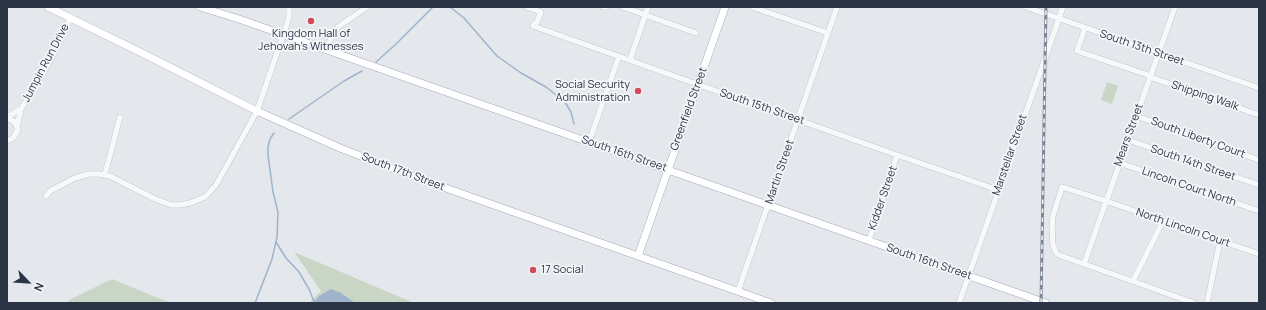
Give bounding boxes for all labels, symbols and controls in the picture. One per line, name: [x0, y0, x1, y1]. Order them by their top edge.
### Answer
marker: Kingdom Hall of Jehovah’s Witnesses: [306, 16, 316, 26]
street label: Jumpin Run Drive: [20, 22, 72, 104]
place label: Kingdom Hall of Jehovah’s Witnesses: [258, 27, 364, 53]
street label: South 13th Street: [1098, 27, 1186, 69]
street label: Greenfield Street: [668, 66, 710, 152]
place label: Social Security Administration: [555, 78, 630, 104]
street label: Shipping Walk: [1169, 78, 1241, 114]
marker: Social Security Administration: [633, 86, 643, 96]
street label: South 15th Street: [718, 86, 806, 128]
street label: Mears Street: [1112, 102, 1146, 168]
street label: Marstellar Street: [990, 113, 1030, 197]
street label: South Liberty Court: [1149, 115, 1247, 161]
street label: South 16th Street: [580, 133, 668, 175]
street label: Martin Street: [763, 138, 797, 206]
street label: South 14th Street: [1149, 142, 1237, 184]
street label: South 17th Street: [359, 150, 447, 194]
street label: Kidder Street: [866, 164, 900, 232]
street label: Lincoln Court North: [1140, 165, 1238, 209]
street label: North Lincoln Court: [1134, 206, 1232, 250]
street label: South 16th Street: [885, 241, 973, 283]
north arrow: [8, 262, 48, 302]
place label: 17 Social: [541, 263, 583, 277]
marker: 17 Social: [528, 265, 538, 275]
text: N: [31, 281, 48, 294]

